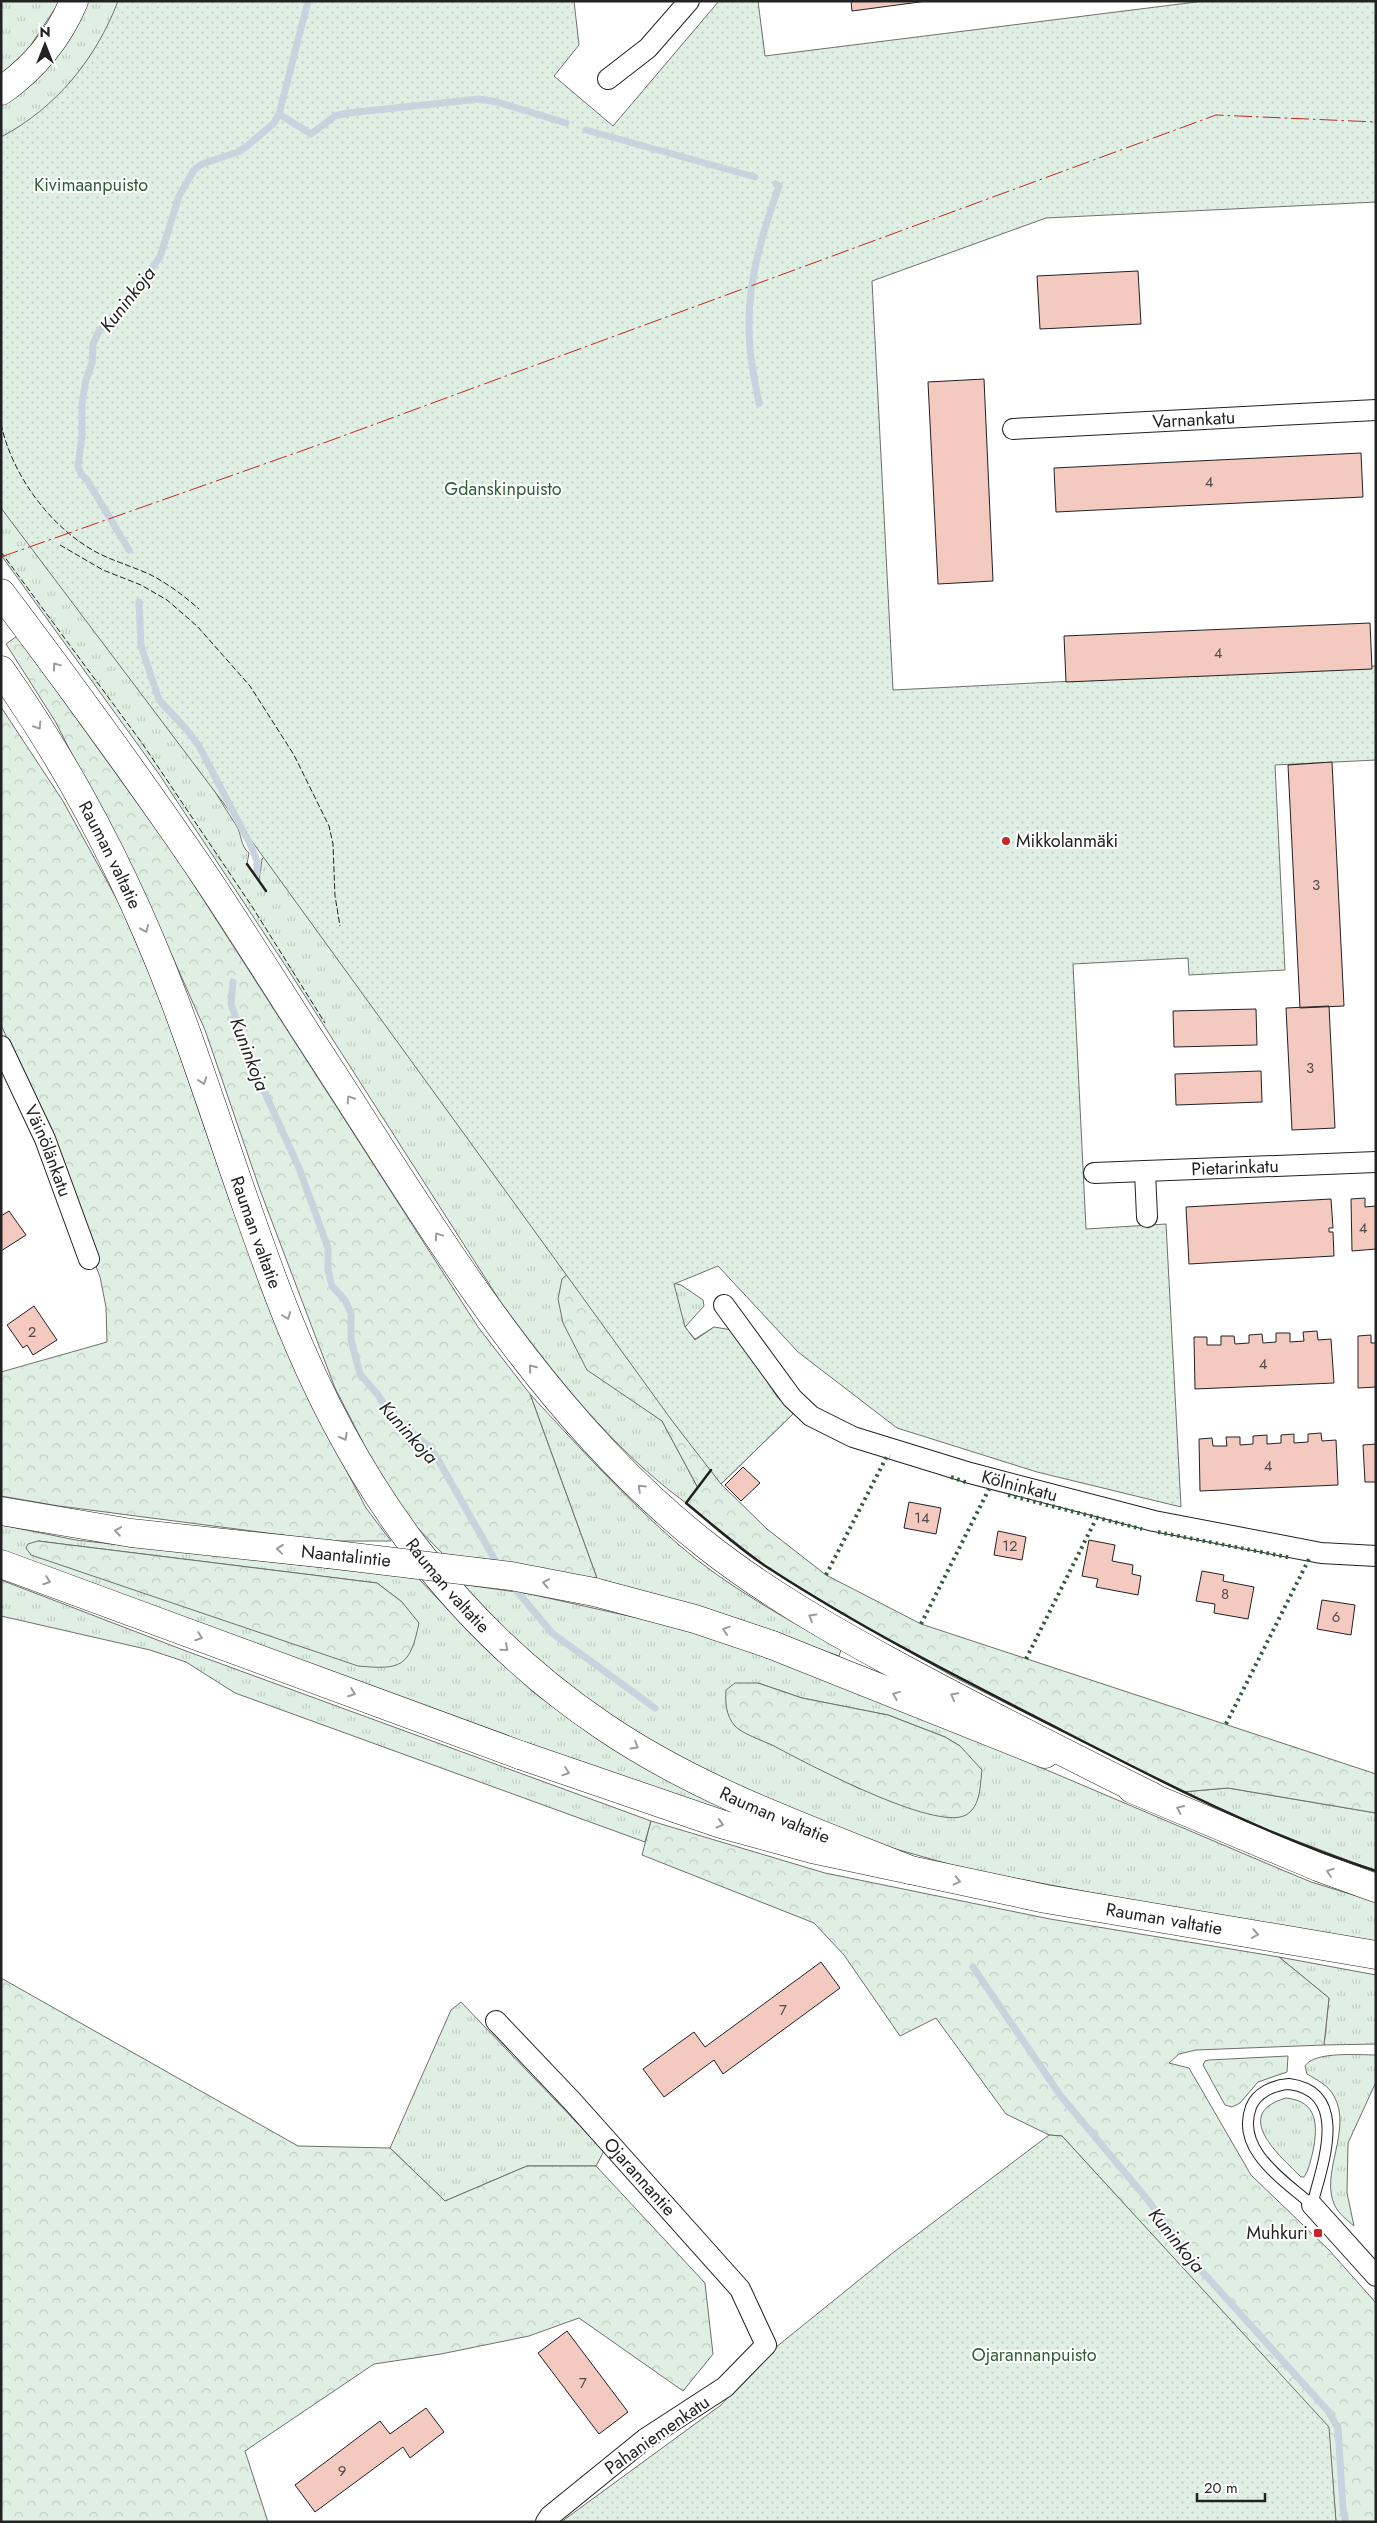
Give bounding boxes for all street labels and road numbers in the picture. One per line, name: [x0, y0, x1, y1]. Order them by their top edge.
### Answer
street label: Varnankatu: [1152, 404, 1236, 435]
street label: Rauman valtatie: [72, 796, 148, 913]
street label: Väinölänkatu: [18, 1100, 78, 1201]
street label: Pietarinkatu: [1191, 1153, 1279, 1182]
street label: Rauman valtatie: [224, 1173, 288, 1292]
street label: Kölninkatu: [979, 1464, 1060, 1508]
street label: Rauman valtatie: [399, 1533, 496, 1639]
street label: Naantalintie: [300, 1538, 392, 1574]
street label: Rauman valtatie: [715, 1780, 834, 1850]
street label: Rauman valtatie: [1104, 1896, 1224, 1942]
street label: Ojarannantie: [598, 2132, 682, 2222]
street label: Pahaniemenkatu: [599, 2389, 715, 2481]

